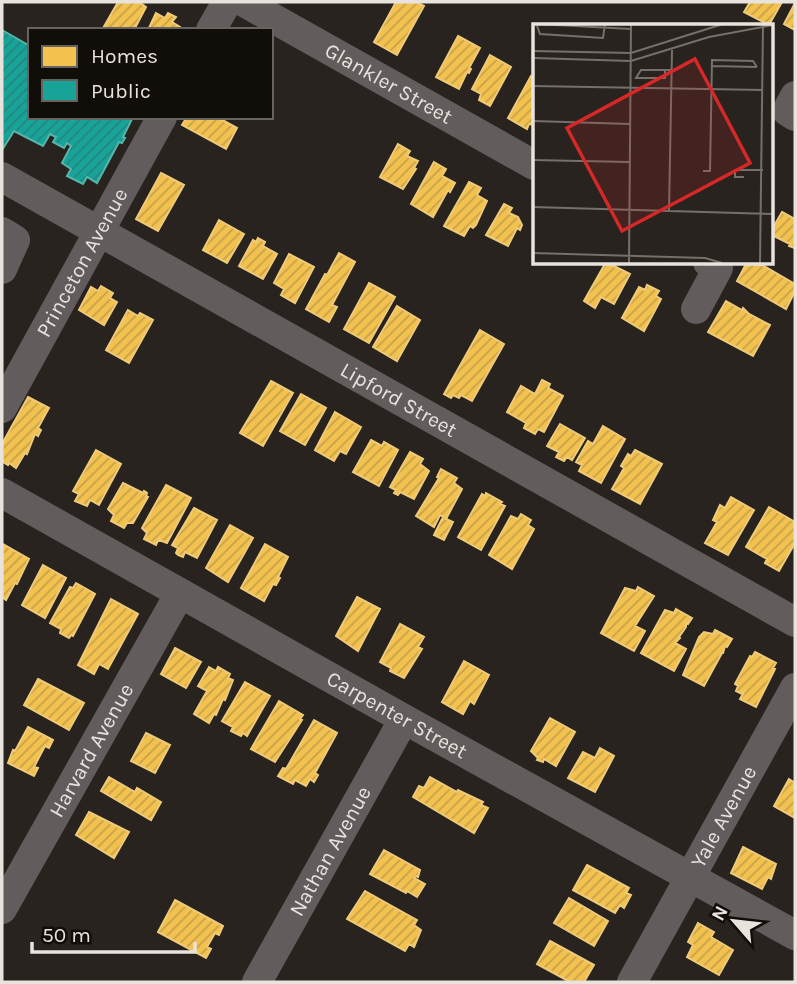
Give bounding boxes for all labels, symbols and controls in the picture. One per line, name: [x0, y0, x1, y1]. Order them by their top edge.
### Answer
inset map: [533, 24, 772, 264]
legend: [28, 28, 273, 119]
street label: Glankler Street: [321, 38, 457, 129]
text: Homes: [91, 44, 158, 68]
text: Public: [91, 79, 151, 103]
street label: Princeton Avenue: [31, 184, 132, 341]
street label: Lipford Street: [336, 357, 461, 442]
street label: Carpenter Street: [323, 666, 471, 764]
street label: Harvard Avenue: [44, 679, 138, 821]
street label: Yale Avenue: [686, 762, 761, 872]
street label: Nathan Avenue: [284, 782, 376, 920]
north arrow: [699, 886, 769, 956]
text: N: [707, 902, 733, 925]
scale bar: [32, 911, 194, 955]
text: 50 m: [42, 923, 91, 947]

